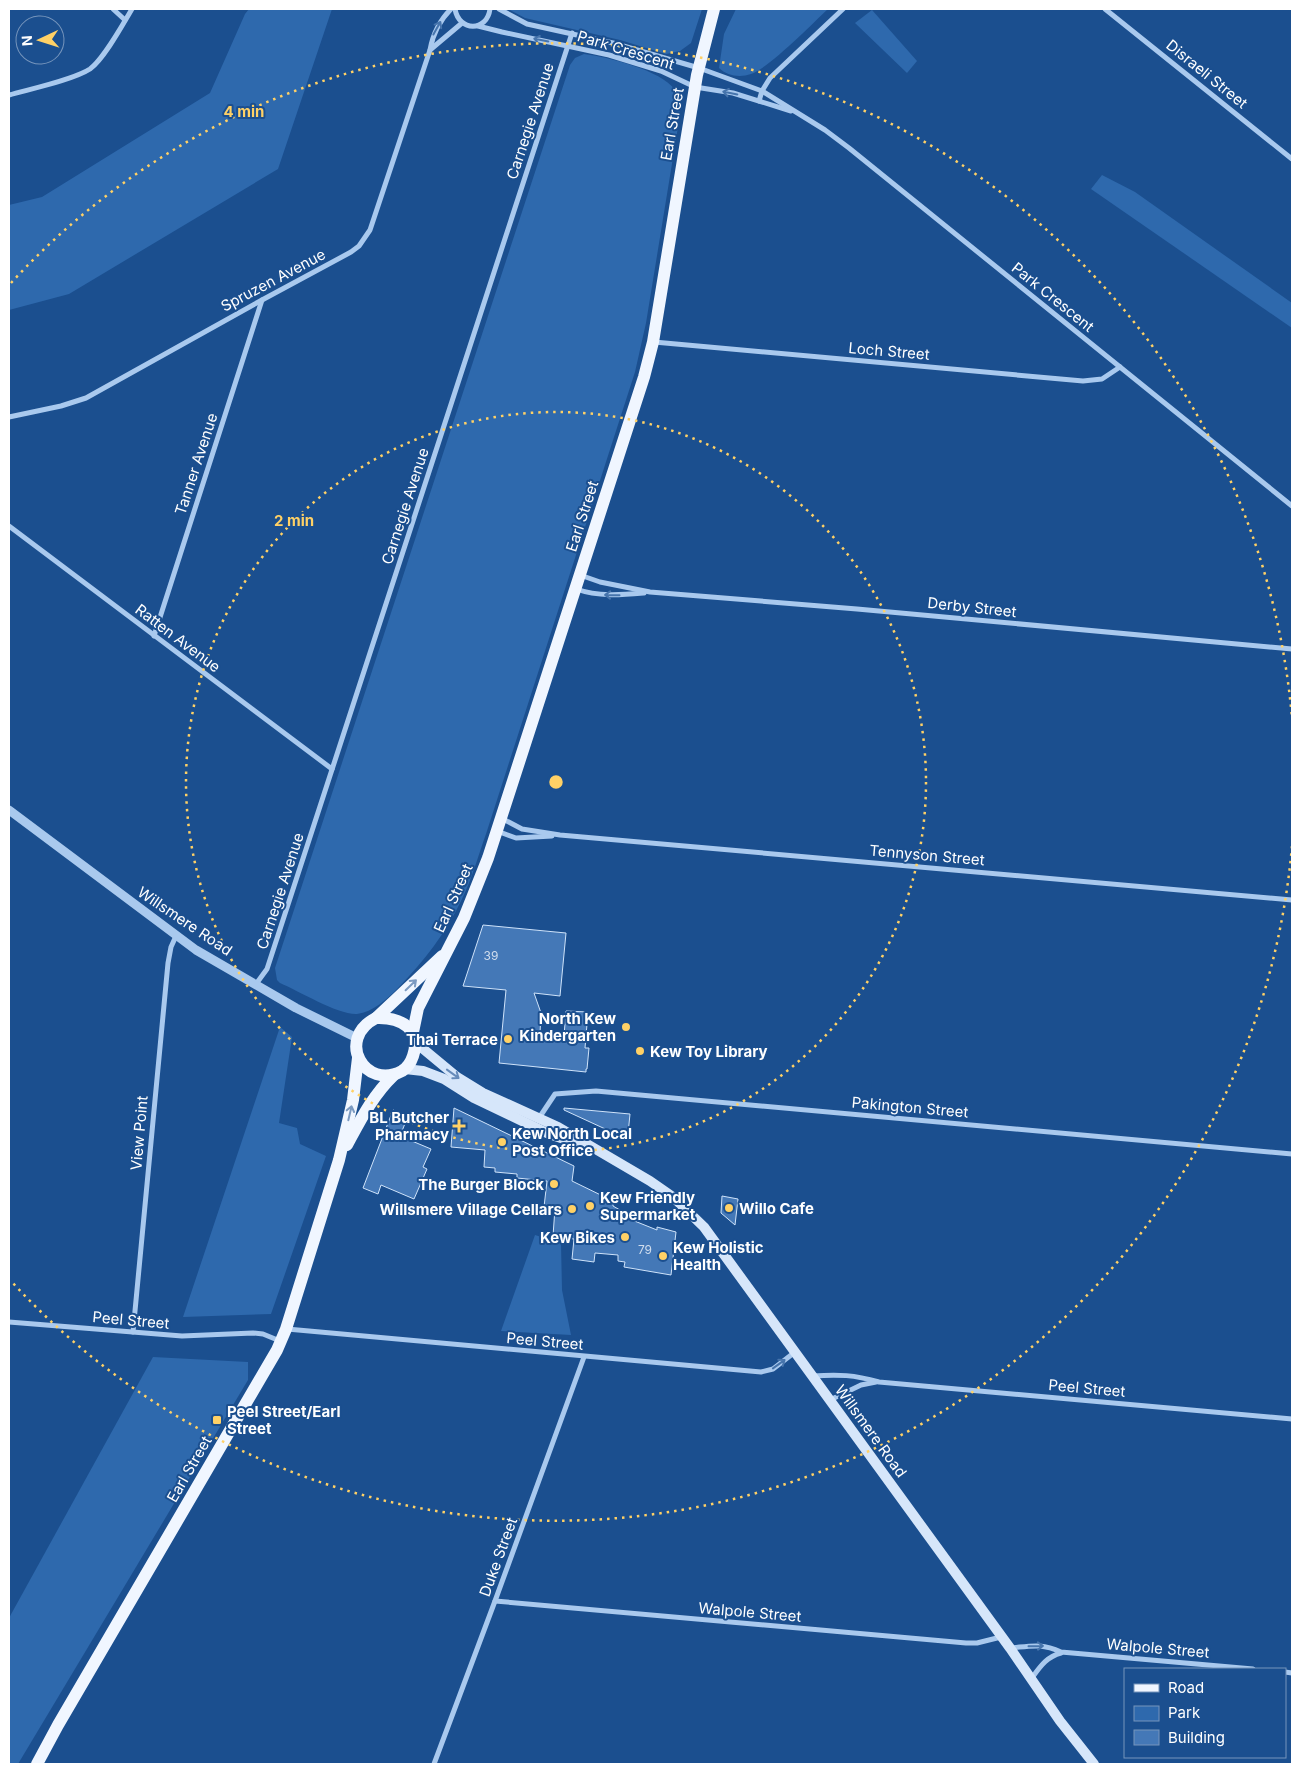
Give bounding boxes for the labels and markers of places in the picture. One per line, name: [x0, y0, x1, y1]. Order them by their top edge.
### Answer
centre of rings: [547, 773, 565, 791]
place label: North Kew Kindergarten: [519, 1009, 616, 1045]
marker: North Kew Kindergarten: [620, 1021, 632, 1033]
place label: Thai Terrace: [406, 1030, 498, 1049]
marker: Thai Terrace: [502, 1033, 514, 1045]
place label: Kew Toy Library: [650, 1042, 768, 1061]
marker: Kew Toy Library: [634, 1045, 646, 1057]
place label: BL Butcher Pharmacy: [369, 1108, 449, 1144]
marker: BL Butcher Pharmacy: [453, 1120, 465, 1132]
place label: Kew North Local Post Office: [512, 1124, 632, 1160]
marker: Kew North Local Post Office: [496, 1136, 508, 1148]
place label: The Burger Block: [418, 1175, 544, 1194]
marker: The Burger Block: [548, 1178, 560, 1190]
place label: Kew Friendly Supermarket: [600, 1188, 696, 1224]
place label: Willo Cafe: [739, 1199, 814, 1218]
place label: Willsmere Village Cellars: [380, 1200, 562, 1219]
marker: Kew Friendly Supermarket: [584, 1200, 596, 1212]
marker: Willo Cafe: [723, 1202, 735, 1214]
marker: Willsmere Village Cellars: [566, 1203, 578, 1215]
place label: Kew Bikes: [540, 1228, 615, 1247]
marker: Kew Bikes: [619, 1231, 631, 1243]
place label: Kew Holistic Health: [673, 1238, 764, 1274]
marker: Kew Holistic Health: [657, 1250, 669, 1262]
place label: Peel Street/Earl Street: [227, 1402, 341, 1438]
marker: Peel Street/Earl Street: [211, 1414, 223, 1426]

